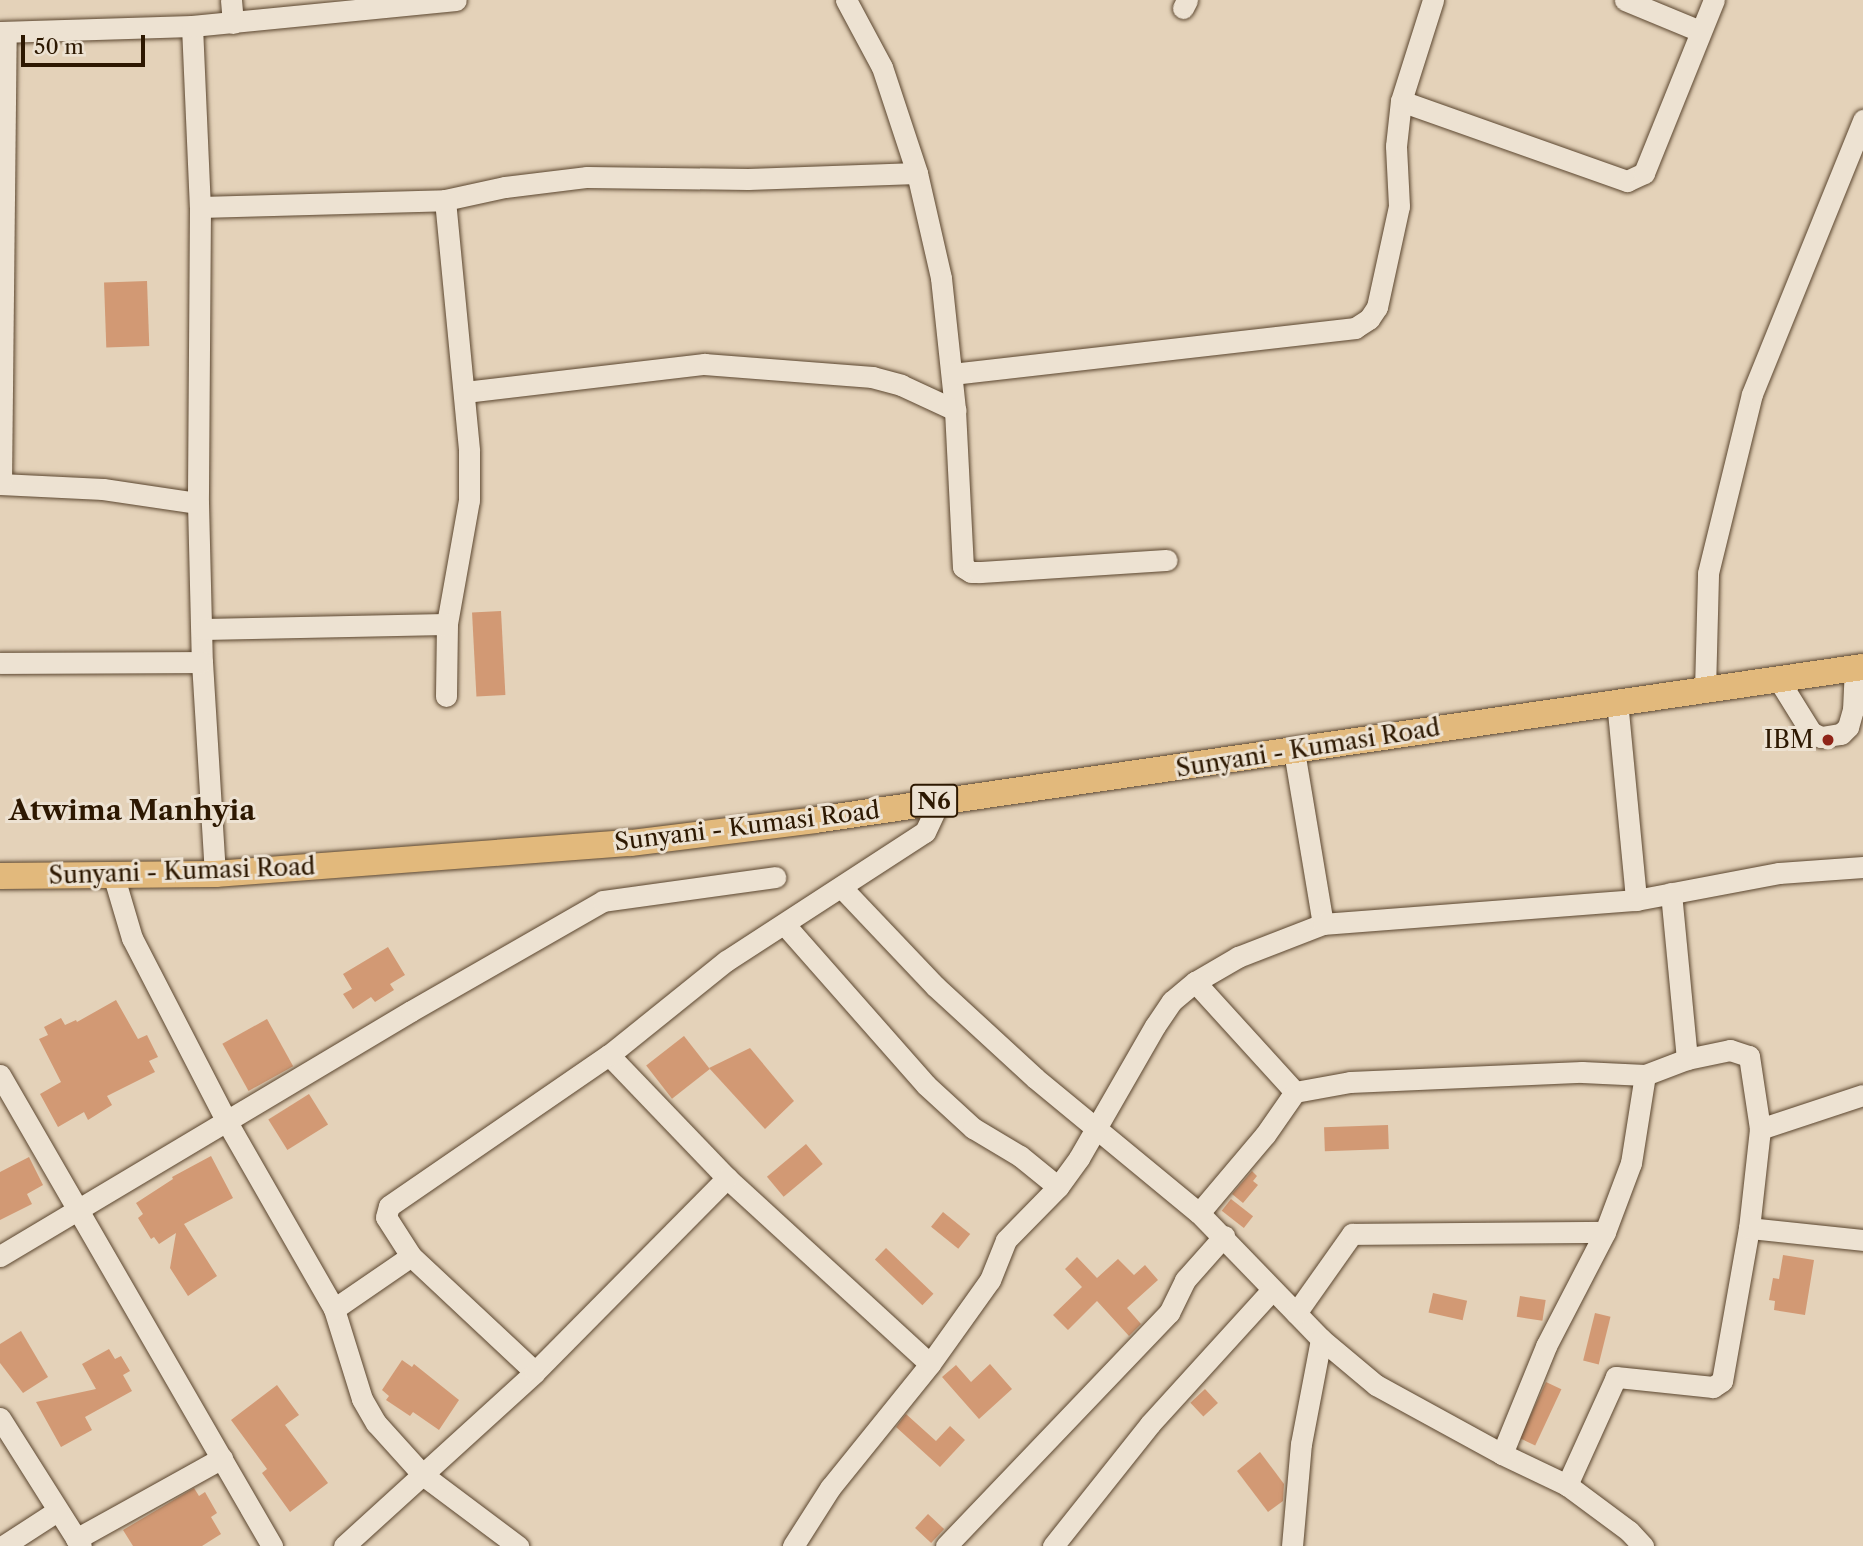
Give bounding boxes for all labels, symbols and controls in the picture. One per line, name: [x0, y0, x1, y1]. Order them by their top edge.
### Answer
scale bar: [24, 21, 149, 65]
text: 50 m: [34, 34, 84, 59]
street label: Sunyani - Kumasi Road: [1174, 713, 1442, 783]
place label: IBM: [1764, 726, 1814, 754]
marker: IBM: [1820, 732, 1836, 748]
road number: N6: [909, 782, 958, 820]
district label: Atwima Manhyia: [8, 793, 256, 827]
street label: Sunyani - Kumasi Road: [613, 795, 881, 857]
street label: Sunyani - Kumasi Road: [48, 852, 316, 890]

